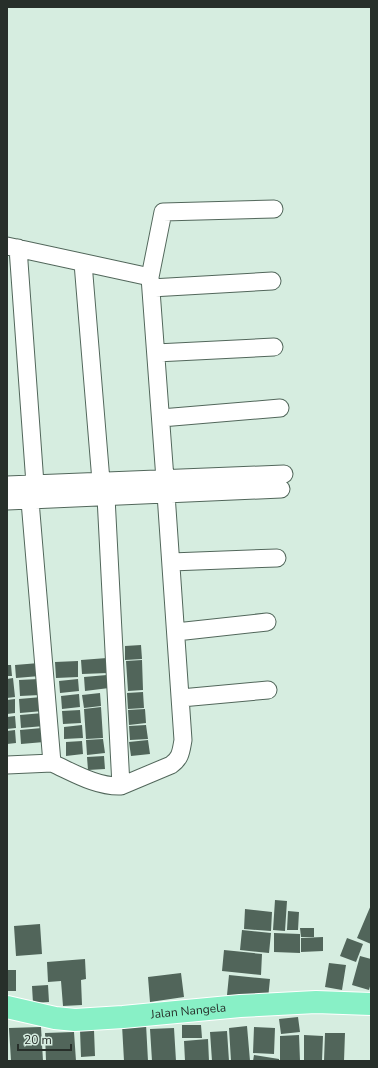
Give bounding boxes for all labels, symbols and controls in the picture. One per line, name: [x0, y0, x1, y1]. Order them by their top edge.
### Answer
street label: Jalan Nangela: [149, 999, 227, 1022]
scale bar: [18, 1026, 71, 1052]
text: 20 m: [24, 1032, 52, 1048]

